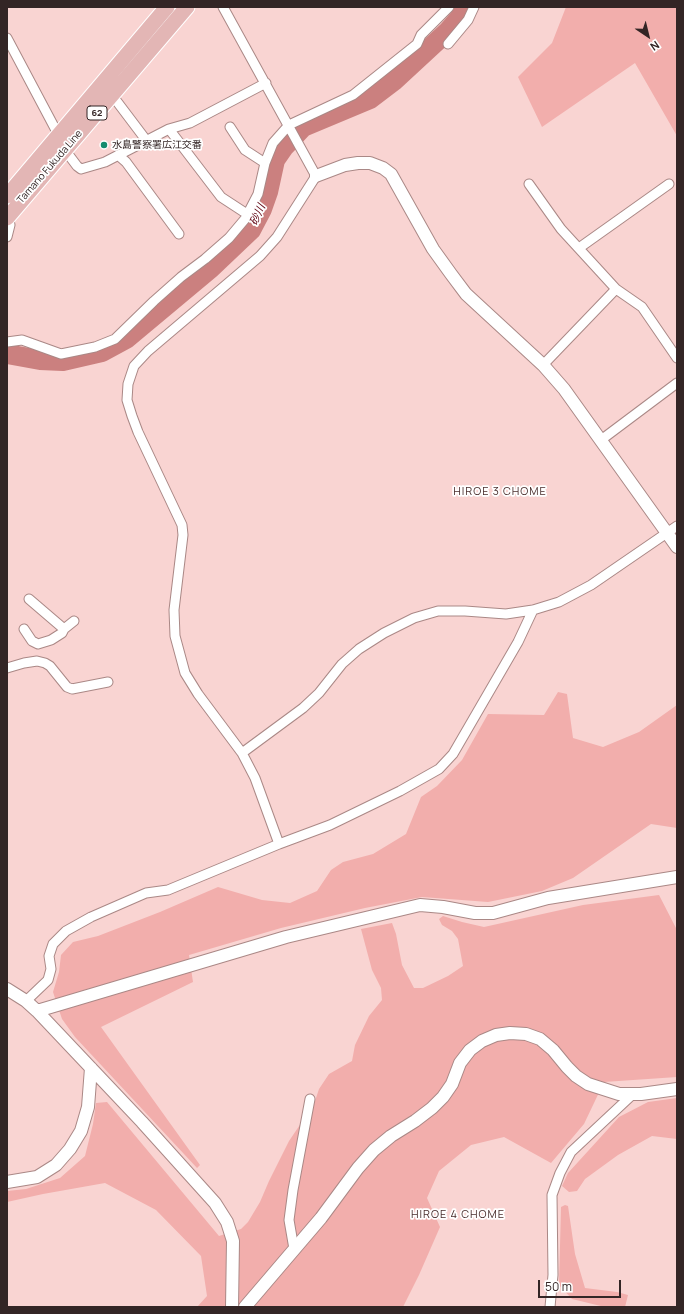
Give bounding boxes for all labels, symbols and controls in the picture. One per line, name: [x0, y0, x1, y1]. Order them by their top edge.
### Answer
north arrow: [628, 16, 668, 56]
text: N: [648, 38, 663, 55]
road number: 62: [87, 106, 107, 120]
street label: Tamano Fukuda Line: [15, 128, 85, 206]
place label: 水島警察署広江交番: [112, 139, 202, 151]
marker: 水島警察署広江交番: [99, 140, 109, 150]
water label: 砂川: [247, 202, 269, 228]
district label: HIROE 3 CHOME: [453, 485, 547, 499]
district label: HIROE 4 CHOME: [411, 1208, 505, 1222]
scale bar: [540, 1272, 623, 1298]
text: 50 m: [545, 1278, 572, 1295]

